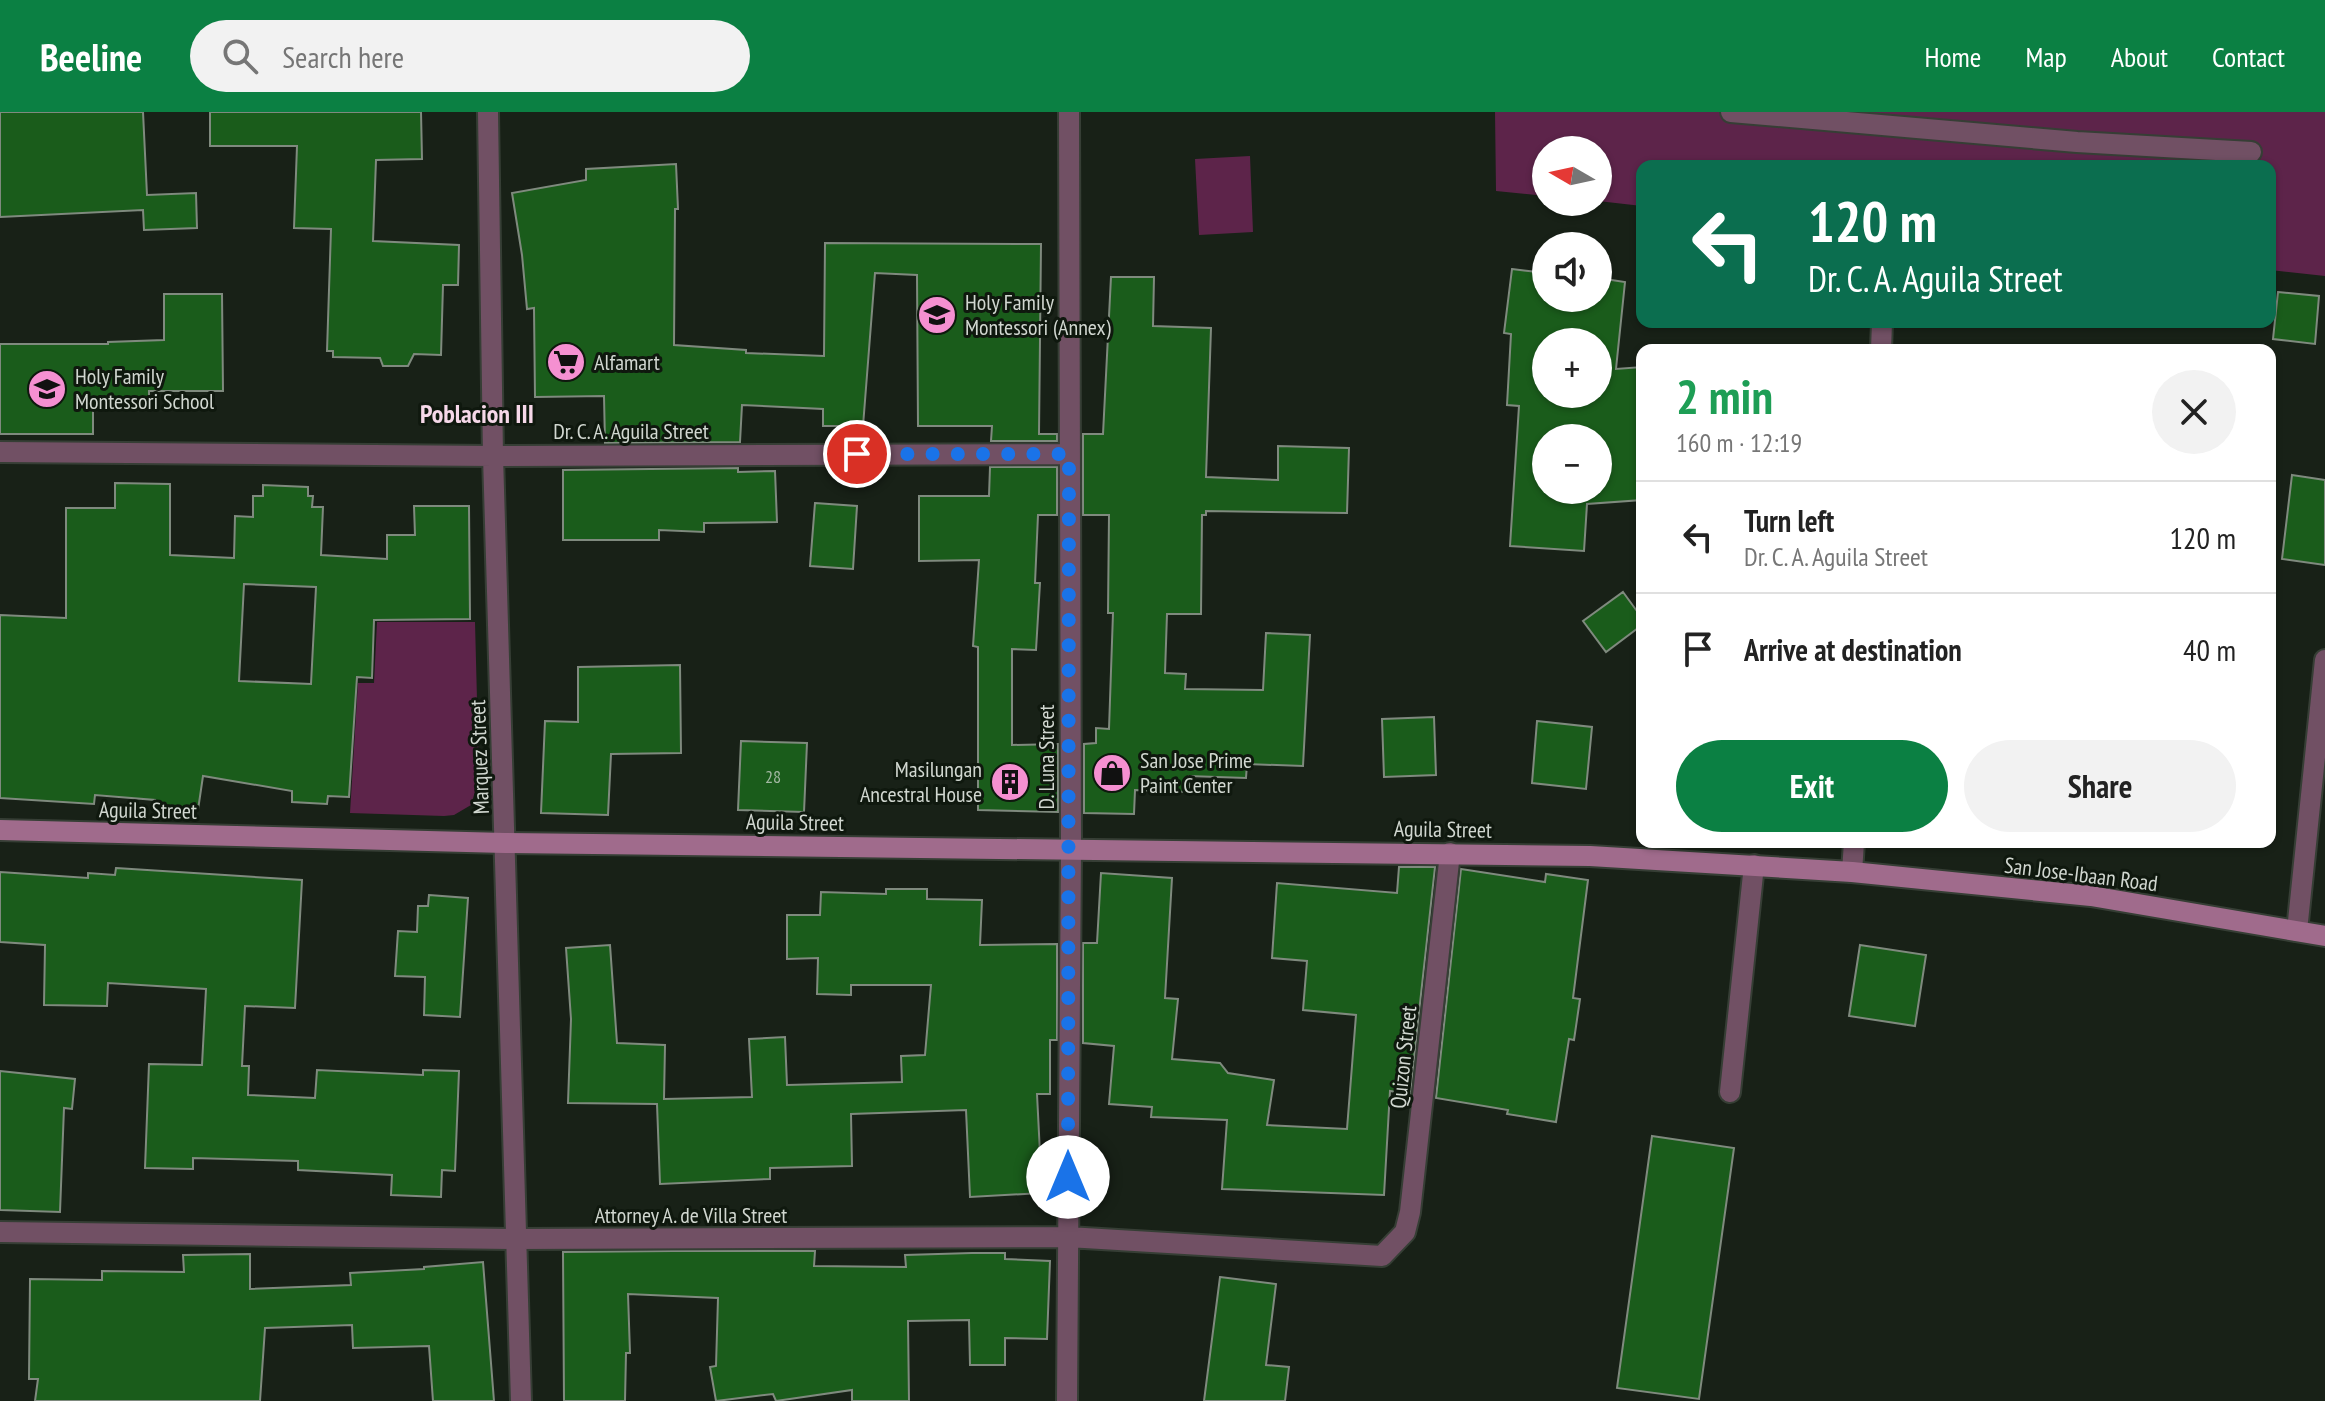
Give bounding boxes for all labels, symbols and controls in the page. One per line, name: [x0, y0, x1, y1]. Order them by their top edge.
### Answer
search box: [190, 20, 750, 92]
text: Beeline: [40, 32, 142, 81]
icon: search: [218, 34, 262, 78]
text: Search here: [282, 37, 404, 76]
text: Home: [1925, 38, 1981, 75]
text: Map: [2025, 38, 2067, 75]
text: About: [2111, 38, 2168, 75]
text: Contact: [2212, 38, 2285, 75]
north arrow: [1532, 136, 1612, 216]
map controls: [1532, 136, 1612, 504]
text: 120 m: [1808, 185, 1937, 257]
icon: left: [1676, 192, 1780, 296]
button: sound: [1532, 232, 1612, 312]
text: Dr. C. A. Aguila Street: [1808, 255, 2063, 302]
place label: Holy Family Montessori (Annex): [965, 288, 1112, 341]
school or university icon: Holy Family Montessori (Annex): [916, 294, 958, 336]
button: +: [1532, 328, 1612, 408]
supermarket icon: Alfamart: [545, 341, 587, 383]
place label: Alfamart: [594, 348, 660, 376]
place label: Holy Family Montessori School: [75, 362, 215, 415]
text: 2 min: [1676, 365, 1773, 427]
school or university icon: Holy Family Montessori School: [26, 368, 68, 410]
button: close: [2152, 370, 2236, 454]
district label: Poblacion III: [420, 397, 534, 430]
street label: Dr. C. A. Aguila Street: [553, 417, 709, 445]
pin: [823, 420, 891, 488]
button: −: [1532, 424, 1612, 504]
text: 160 m · 12:19: [1676, 426, 1802, 459]
icon: arrive: [835, 432, 879, 476]
text: Turn left: [1744, 501, 1834, 540]
icon: left: [1676, 515, 1720, 559]
text: 120 m: [2170, 518, 2236, 557]
text: Dr. C. A. Aguila Street: [1744, 540, 1928, 573]
icon: arrive: [1676, 627, 1720, 671]
text: Arrive at destination: [1744, 630, 1962, 669]
text: 40 m: [2183, 630, 2236, 669]
street label: Marquez Street: [463, 699, 495, 815]
street label: D. Luna Street: [1032, 704, 1060, 810]
button: Exit: [1676, 740, 1948, 832]
button: Share: [1964, 740, 2236, 832]
place label: San Jose Prime Paint Center: [1140, 746, 1252, 799]
shop icon: San Jose Prime Paint Center: [1091, 752, 1133, 794]
place label: Masilungan Ancestral House: [860, 755, 982, 808]
building icon: Masilungan Ancestral House: [989, 761, 1031, 803]
house number: 28: [765, 765, 781, 788]
street label: Aguila Street: [99, 795, 197, 825]
street label: Aguila Street: [746, 807, 844, 837]
street label: Aguila Street: [1394, 814, 1492, 844]
street label: San Jose-Ibaan Road: [2003, 851, 2159, 897]
street label: Quizon Street: [1384, 1004, 1422, 1110]
position arrow: [1026, 1135, 1110, 1219]
street label: Attorney A. de Villa Street: [595, 1201, 787, 1229]

